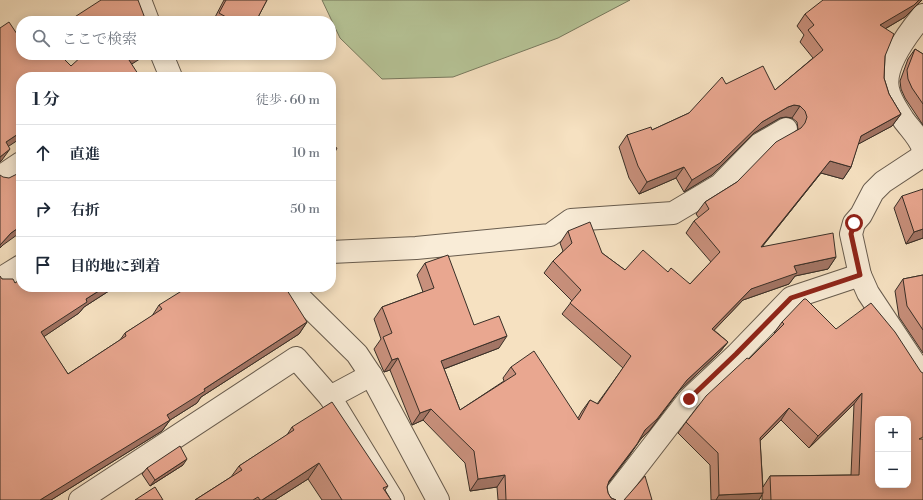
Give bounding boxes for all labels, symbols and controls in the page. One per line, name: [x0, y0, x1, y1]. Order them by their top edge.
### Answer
search box: [16, 16, 336, 60]
icon: search: [30, 27, 52, 49]
text: ここで検索: [62, 30, 137, 49]
text: 1 分: [32, 89, 60, 111]
text: 徒歩 · 60 m: [256, 92, 320, 108]
icon: ahead: [32, 142, 54, 164]
text: 直進: [70, 145, 100, 164]
text: 10 m: [292, 145, 320, 161]
icon: right: [32, 198, 54, 220]
text: 右折: [70, 201, 100, 220]
text: 50 m: [290, 201, 320, 217]
route start: [845, 214, 863, 232]
icon: arrive: [32, 254, 54, 276]
text: 目的地に到着: [70, 257, 160, 276]
route end: [680, 390, 698, 408]
map controls: [875, 416, 911, 488]
button: +: [875, 416, 911, 452]
button: −: [875, 452, 911, 488]

